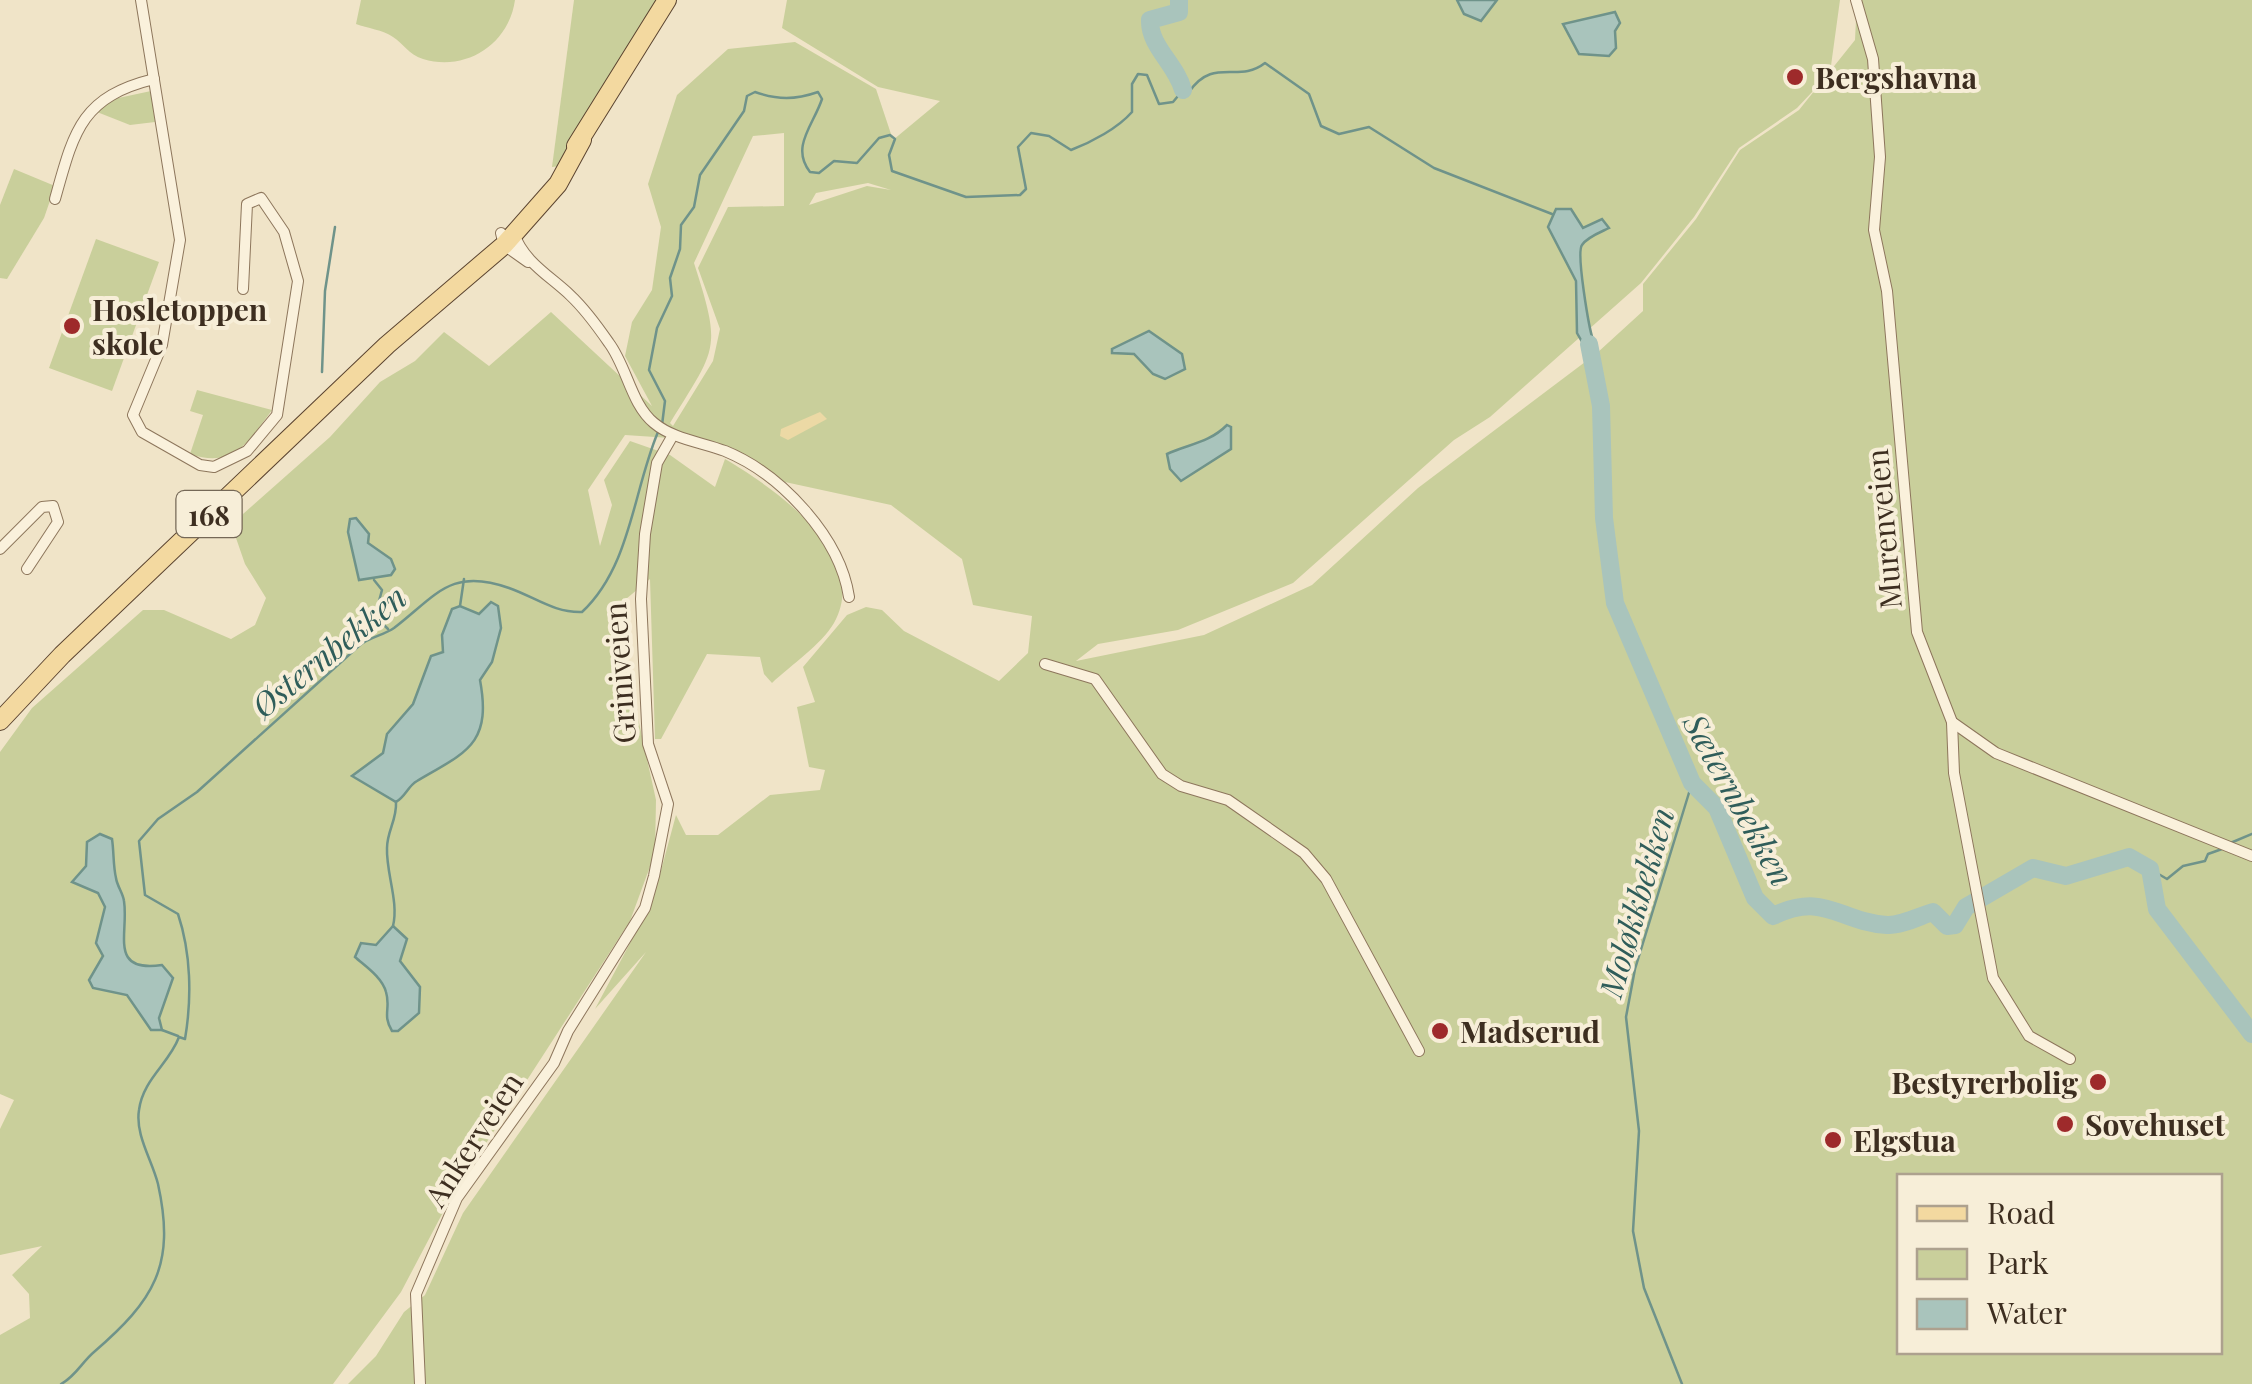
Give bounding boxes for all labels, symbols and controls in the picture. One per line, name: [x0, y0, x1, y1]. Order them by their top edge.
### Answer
place label: Bergshavna: [1815, 57, 1977, 97]
marker: Bergshavna: [1784, 66, 1806, 88]
place label: Hosletoppen skole: [92, 289, 268, 363]
marker: Hosletoppen skole: [61, 315, 83, 337]
street label: Murenveien: [1856, 447, 1910, 611]
road number: 168: [176, 491, 242, 537]
water label: Østernbekken: [241, 574, 414, 726]
street label: Griniveien: [594, 601, 644, 745]
water label: Sæternbekken: [1675, 704, 1805, 893]
water label: Moløkkbekken: [1587, 802, 1683, 1004]
place label: Madserud: [1460, 1011, 1600, 1051]
marker: Madserud: [1429, 1020, 1451, 1042]
place label: Bestyrerbolig: [1891, 1062, 2078, 1102]
street label: Ankerveien: [414, 1064, 531, 1215]
marker: Bestyrerbolig: [2087, 1071, 2109, 1093]
place label: Sovehuset: [2085, 1104, 2225, 1144]
marker: Sovehuset: [2054, 1113, 2076, 1135]
place label: Elgstua: [1853, 1120, 1956, 1160]
marker: Elgstua: [1822, 1129, 1844, 1151]
legend: [1897, 1174, 2222, 1354]
text: Road: [1987, 1192, 2055, 1232]
text: Park: [1987, 1242, 2049, 1282]
text: Water: [1986, 1292, 2067, 1332]

